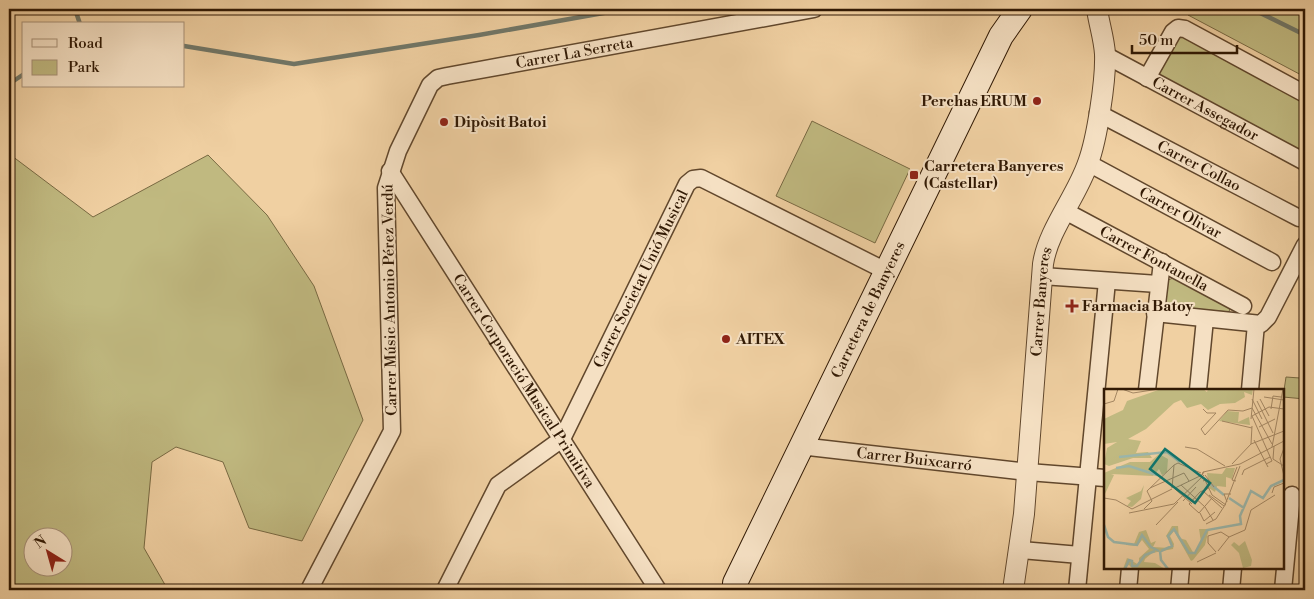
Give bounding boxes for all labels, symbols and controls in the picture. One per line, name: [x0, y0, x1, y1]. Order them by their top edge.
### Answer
legend: [22, 22, 185, 88]
scale bar: [1132, 22, 1236, 54]
text: 50 m: [1139, 31, 1173, 50]
street label: Carrer La Serreta: [514, 33, 635, 73]
text: Road: [68, 34, 103, 53]
text: Park: [68, 58, 100, 77]
street label: Carrer Assegador: [1149, 73, 1263, 145]
place label: Perchas ERUM: [921, 92, 1027, 111]
marker: Perchas ERUM: [1031, 95, 1043, 107]
place label: Dipòsit Batoi: [454, 113, 547, 132]
marker: Dipòsit Batoi: [438, 116, 450, 128]
street label: Carrer Collao: [1154, 136, 1244, 195]
place label: Carretera Banyeres (Castellar): [924, 157, 1063, 193]
marker: Carretera Banyeres (Castellar): [908, 169, 920, 181]
street label: Carrer Músic Antonio Pérez Verdú: [378, 183, 402, 416]
street label: Carrer Olivar: [1136, 183, 1225, 243]
street label: Carrer Societat Unió Musical: [589, 186, 693, 371]
street label: Carrer Fontanella: [1096, 222, 1212, 296]
street label: Carretera de Banyeres: [827, 238, 909, 381]
street label: Carrer Banyeres: [1027, 244, 1056, 357]
street label: Carrer Corporació Musical Primitiva: [449, 270, 600, 492]
place label: Farmacia Batoy: [1082, 297, 1193, 316]
marker: Farmacia Batoy: [1066, 300, 1078, 312]
place label: AITEX: [735, 330, 786, 349]
marker: AITEX: [720, 333, 732, 345]
inset map: [1104, 389, 1284, 569]
street label: Carrer Buixcarró: [855, 443, 973, 475]
north arrow: [22, 526, 72, 576]
text: N: [31, 532, 51, 553]

